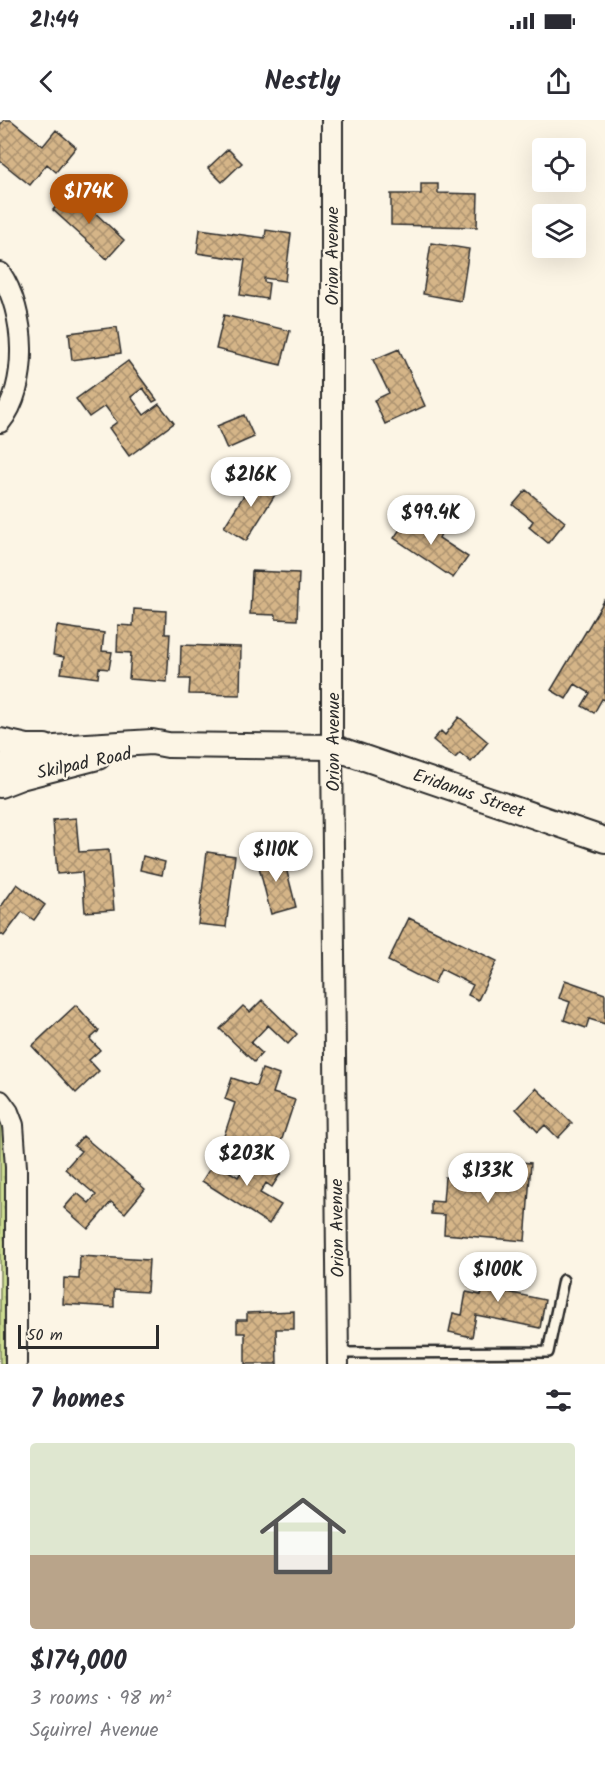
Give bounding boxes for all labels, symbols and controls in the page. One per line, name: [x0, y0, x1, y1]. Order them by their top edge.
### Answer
text: 21:44: [30, 4, 79, 39]
text: Nestly: [264, 60, 341, 103]
icon: back: [30, 65, 63, 98]
icon: share: [542, 65, 575, 98]
map controls: [532, 138, 586, 258]
button: locate: [532, 138, 586, 192]
pin: $174K: [47, 174, 131, 225]
text: $174K: [64, 177, 114, 209]
button: layers: [532, 204, 586, 258]
street label: Orion Avenue: [319, 206, 348, 306]
pin: $216K: [209, 457, 293, 508]
text: $216K: [225, 460, 277, 492]
pin: $99.4K: [382, 495, 480, 546]
text: $99.4K: [401, 498, 461, 530]
street label: Orion Avenue: [320, 692, 349, 792]
street label: Skilpad Road: [34, 740, 135, 789]
street label: Eridanus Street: [408, 762, 530, 828]
pin: $110K: [234, 832, 318, 883]
text: $110K: [253, 835, 299, 867]
pin: $203K: [205, 1136, 289, 1187]
text: $203K: [219, 1139, 275, 1171]
pin: $133K: [446, 1153, 530, 1204]
text: $133K: [462, 1156, 514, 1188]
street label: Orion Avenue: [323, 1178, 354, 1278]
pin: $100K: [456, 1252, 540, 1303]
text: $100K: [473, 1255, 523, 1287]
scale bar: [18, 1322, 159, 1350]
text: 50 m: [27, 1323, 63, 1348]
text: 7 homes: [30, 1379, 125, 1421]
icon: filters: [542, 1384, 575, 1417]
icon: home: [249, 1482, 357, 1590]
text: $174,000: [30, 1641, 127, 1683]
text: 3 rooms · 98 m²: [30, 1683, 171, 1715]
text: Squirrel Avenue: [30, 1715, 159, 1747]

